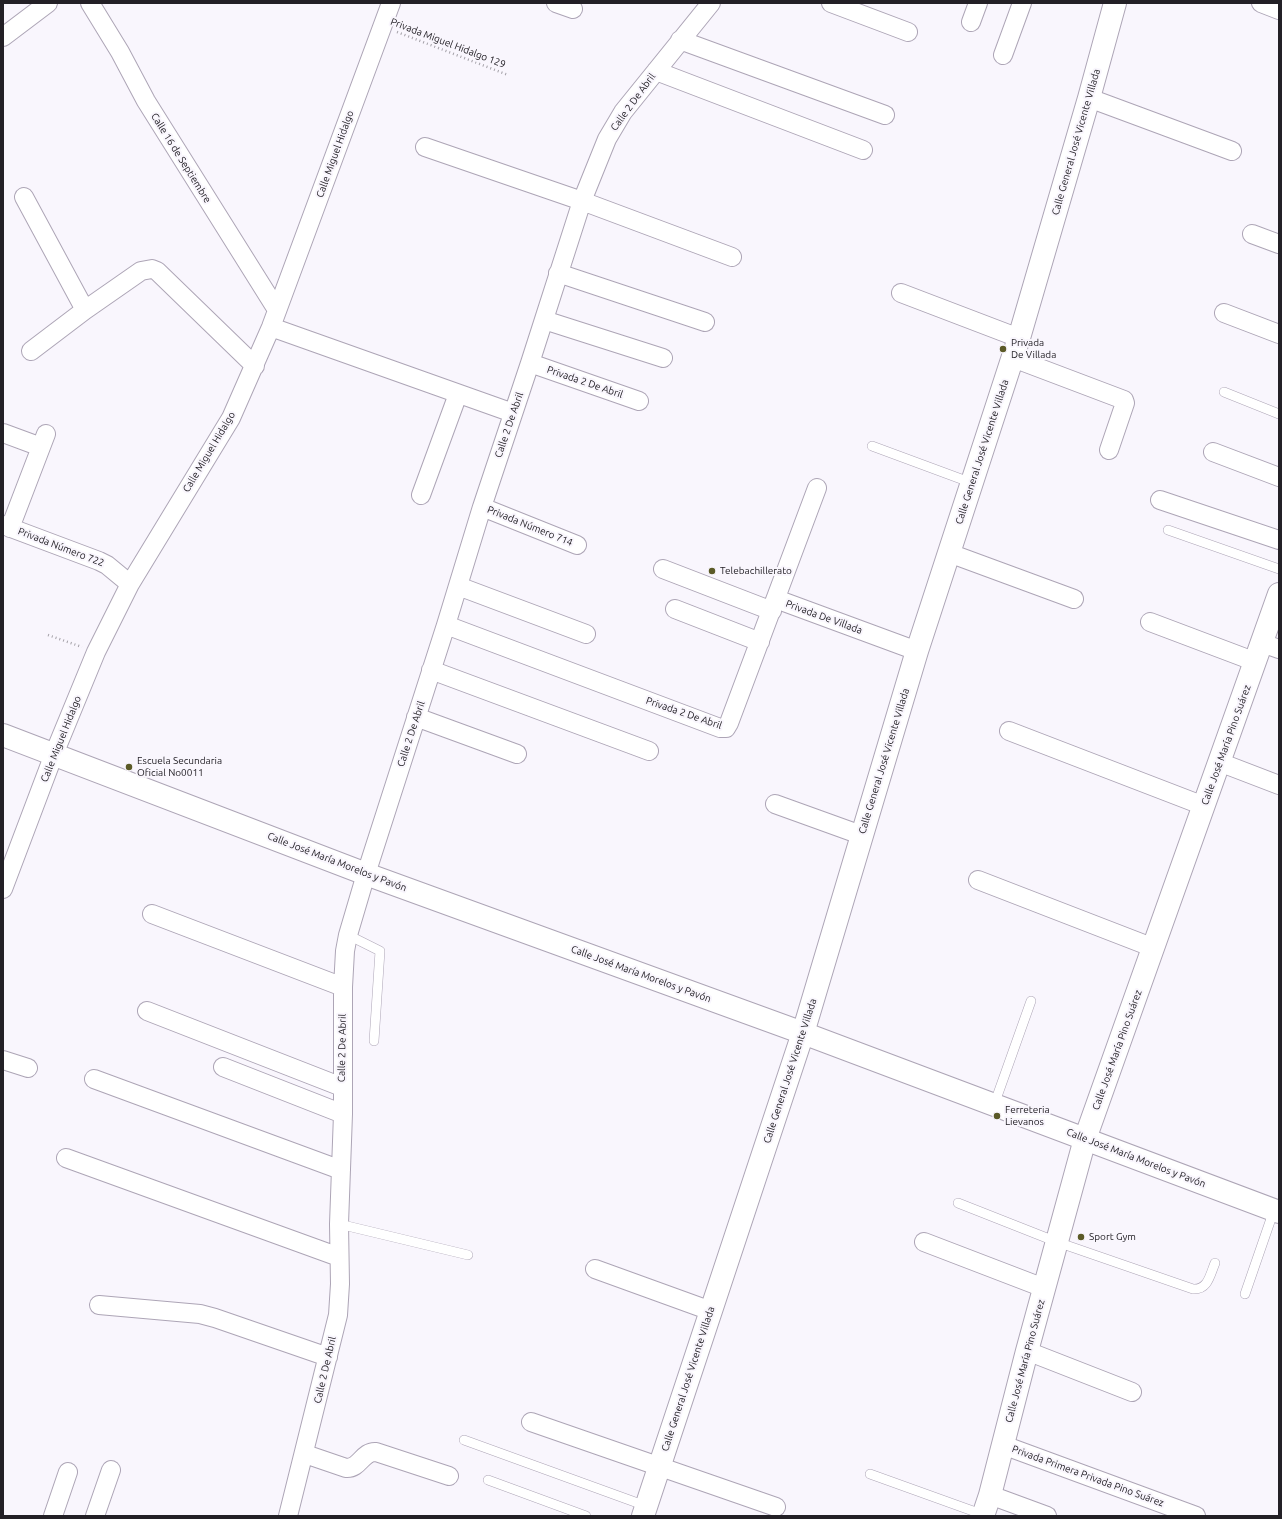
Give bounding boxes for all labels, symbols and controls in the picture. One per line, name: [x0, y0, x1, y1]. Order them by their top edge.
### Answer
street label: Privada Miguel Hidalgo 129: [389, 15, 507, 71]
street label: Calle General José Vicente Villada: [1049, 67, 1103, 217]
street label: Calle 2 De Abril: [608, 71, 658, 133]
street label: Calle Miguel Hidalgo: [314, 109, 356, 199]
street label: Calle 16 de Septiembre: [148, 111, 214, 205]
place label: Privada De Villada: [1011, 337, 1056, 360]
marker: Privada De Villada: [998, 344, 1008, 354]
street label: Privada 2 De Abril: [545, 363, 625, 401]
street label: Calle General José Vicente Villada: [953, 378, 1011, 526]
street label: Calle 2 De Abril: [492, 391, 526, 459]
street label: Calle Miguel Hidalgo: [180, 410, 238, 494]
street label: Privada Número 714: [485, 503, 575, 549]
street label: Privada Número 722: [16, 525, 106, 569]
place label: Telebachillerato: [720, 565, 792, 577]
marker: Telebachillerato: [707, 566, 717, 576]
street label: Privada De Villada: [784, 598, 864, 636]
street label: Calle José María Pino Suárez: [1199, 683, 1253, 807]
street label: Calle General José Vicente Villada: [856, 687, 912, 835]
street label: Calle Miguel Hidalgo: [38, 694, 84, 784]
street label: Privada 2 De Abril: [644, 694, 724, 732]
street label: Calle 2 De Abril: [395, 700, 427, 768]
place label: Escuela Secundaria Oficial No0011: [137, 755, 222, 778]
marker: Escuela Secundaria Oficial No0011: [124, 762, 134, 772]
street label: Calle José María Morelos y Pavón: [266, 830, 408, 894]
street label: Calle José María Morelos y Pavón: [569, 943, 713, 1005]
street label: Calle José María Pino Suárez: [1090, 988, 1144, 1112]
street label: Calle General José Vicente Villada: [761, 997, 819, 1145]
street label: Calle 2 De Abril: [335, 1014, 349, 1082]
place label: Ferreteria Lievanos: [1005, 1104, 1050, 1128]
marker: Ferreteria Lievanos: [992, 1111, 1002, 1121]
street label: Calle José María Morelos y Pavón: [1065, 1126, 1207, 1190]
place label: Sport Gym: [1089, 1231, 1136, 1243]
marker: Sport Gym: [1076, 1232, 1086, 1242]
street label: Calle José María Pino Suárez: [1003, 1298, 1047, 1424]
street label: Calle General José Vicente Villada: [659, 1305, 717, 1453]
street label: Calle 2 De Abril: [311, 1335, 339, 1405]
street label: Privada Primera Privada Pino Suárez: [1010, 1443, 1166, 1509]

